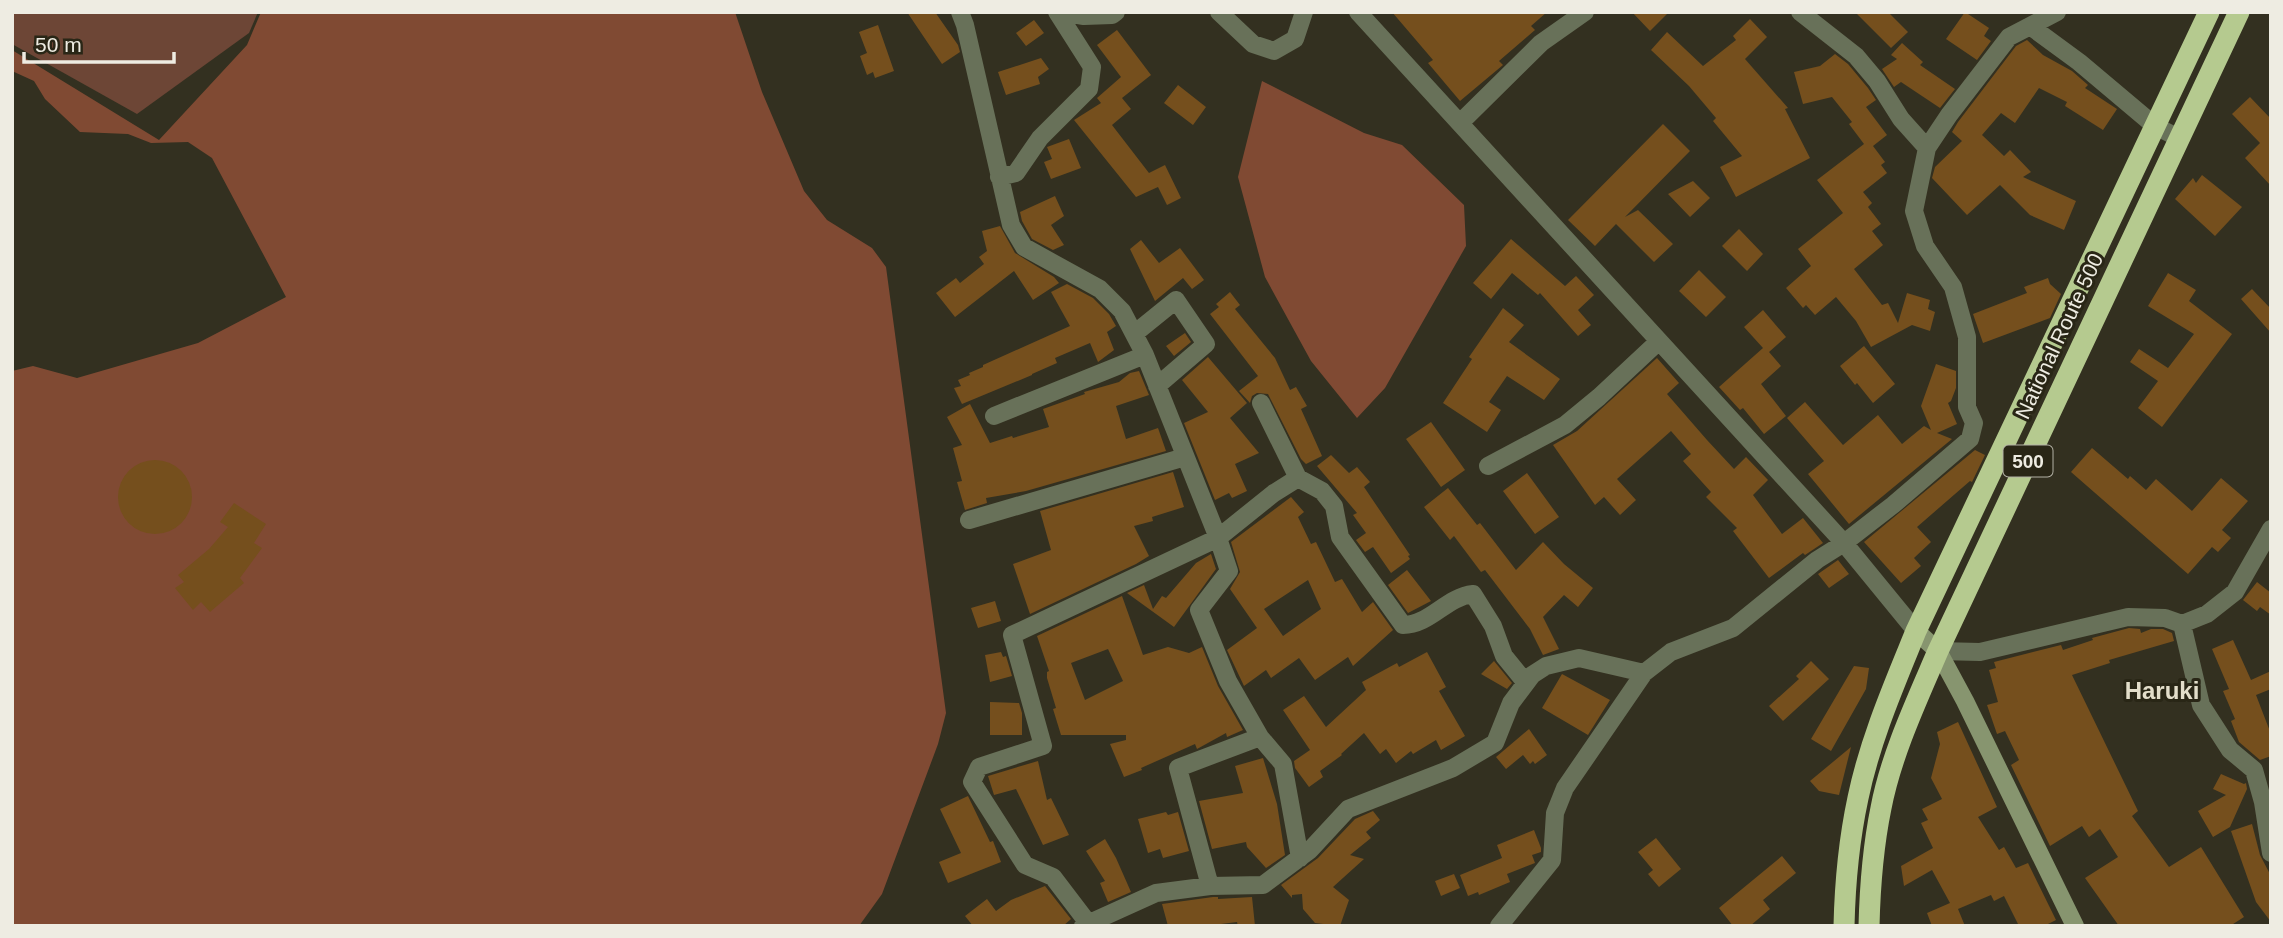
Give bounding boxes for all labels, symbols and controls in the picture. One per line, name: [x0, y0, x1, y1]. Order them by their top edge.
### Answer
scale bar: [24, 21, 175, 65]
text: 50 m: [35, 33, 82, 56]
street label: National Route 500: [2011, 250, 2107, 422]
road number: 500: [2004, 446, 2052, 476]
district label: Haruki: [2125, 677, 2199, 704]

